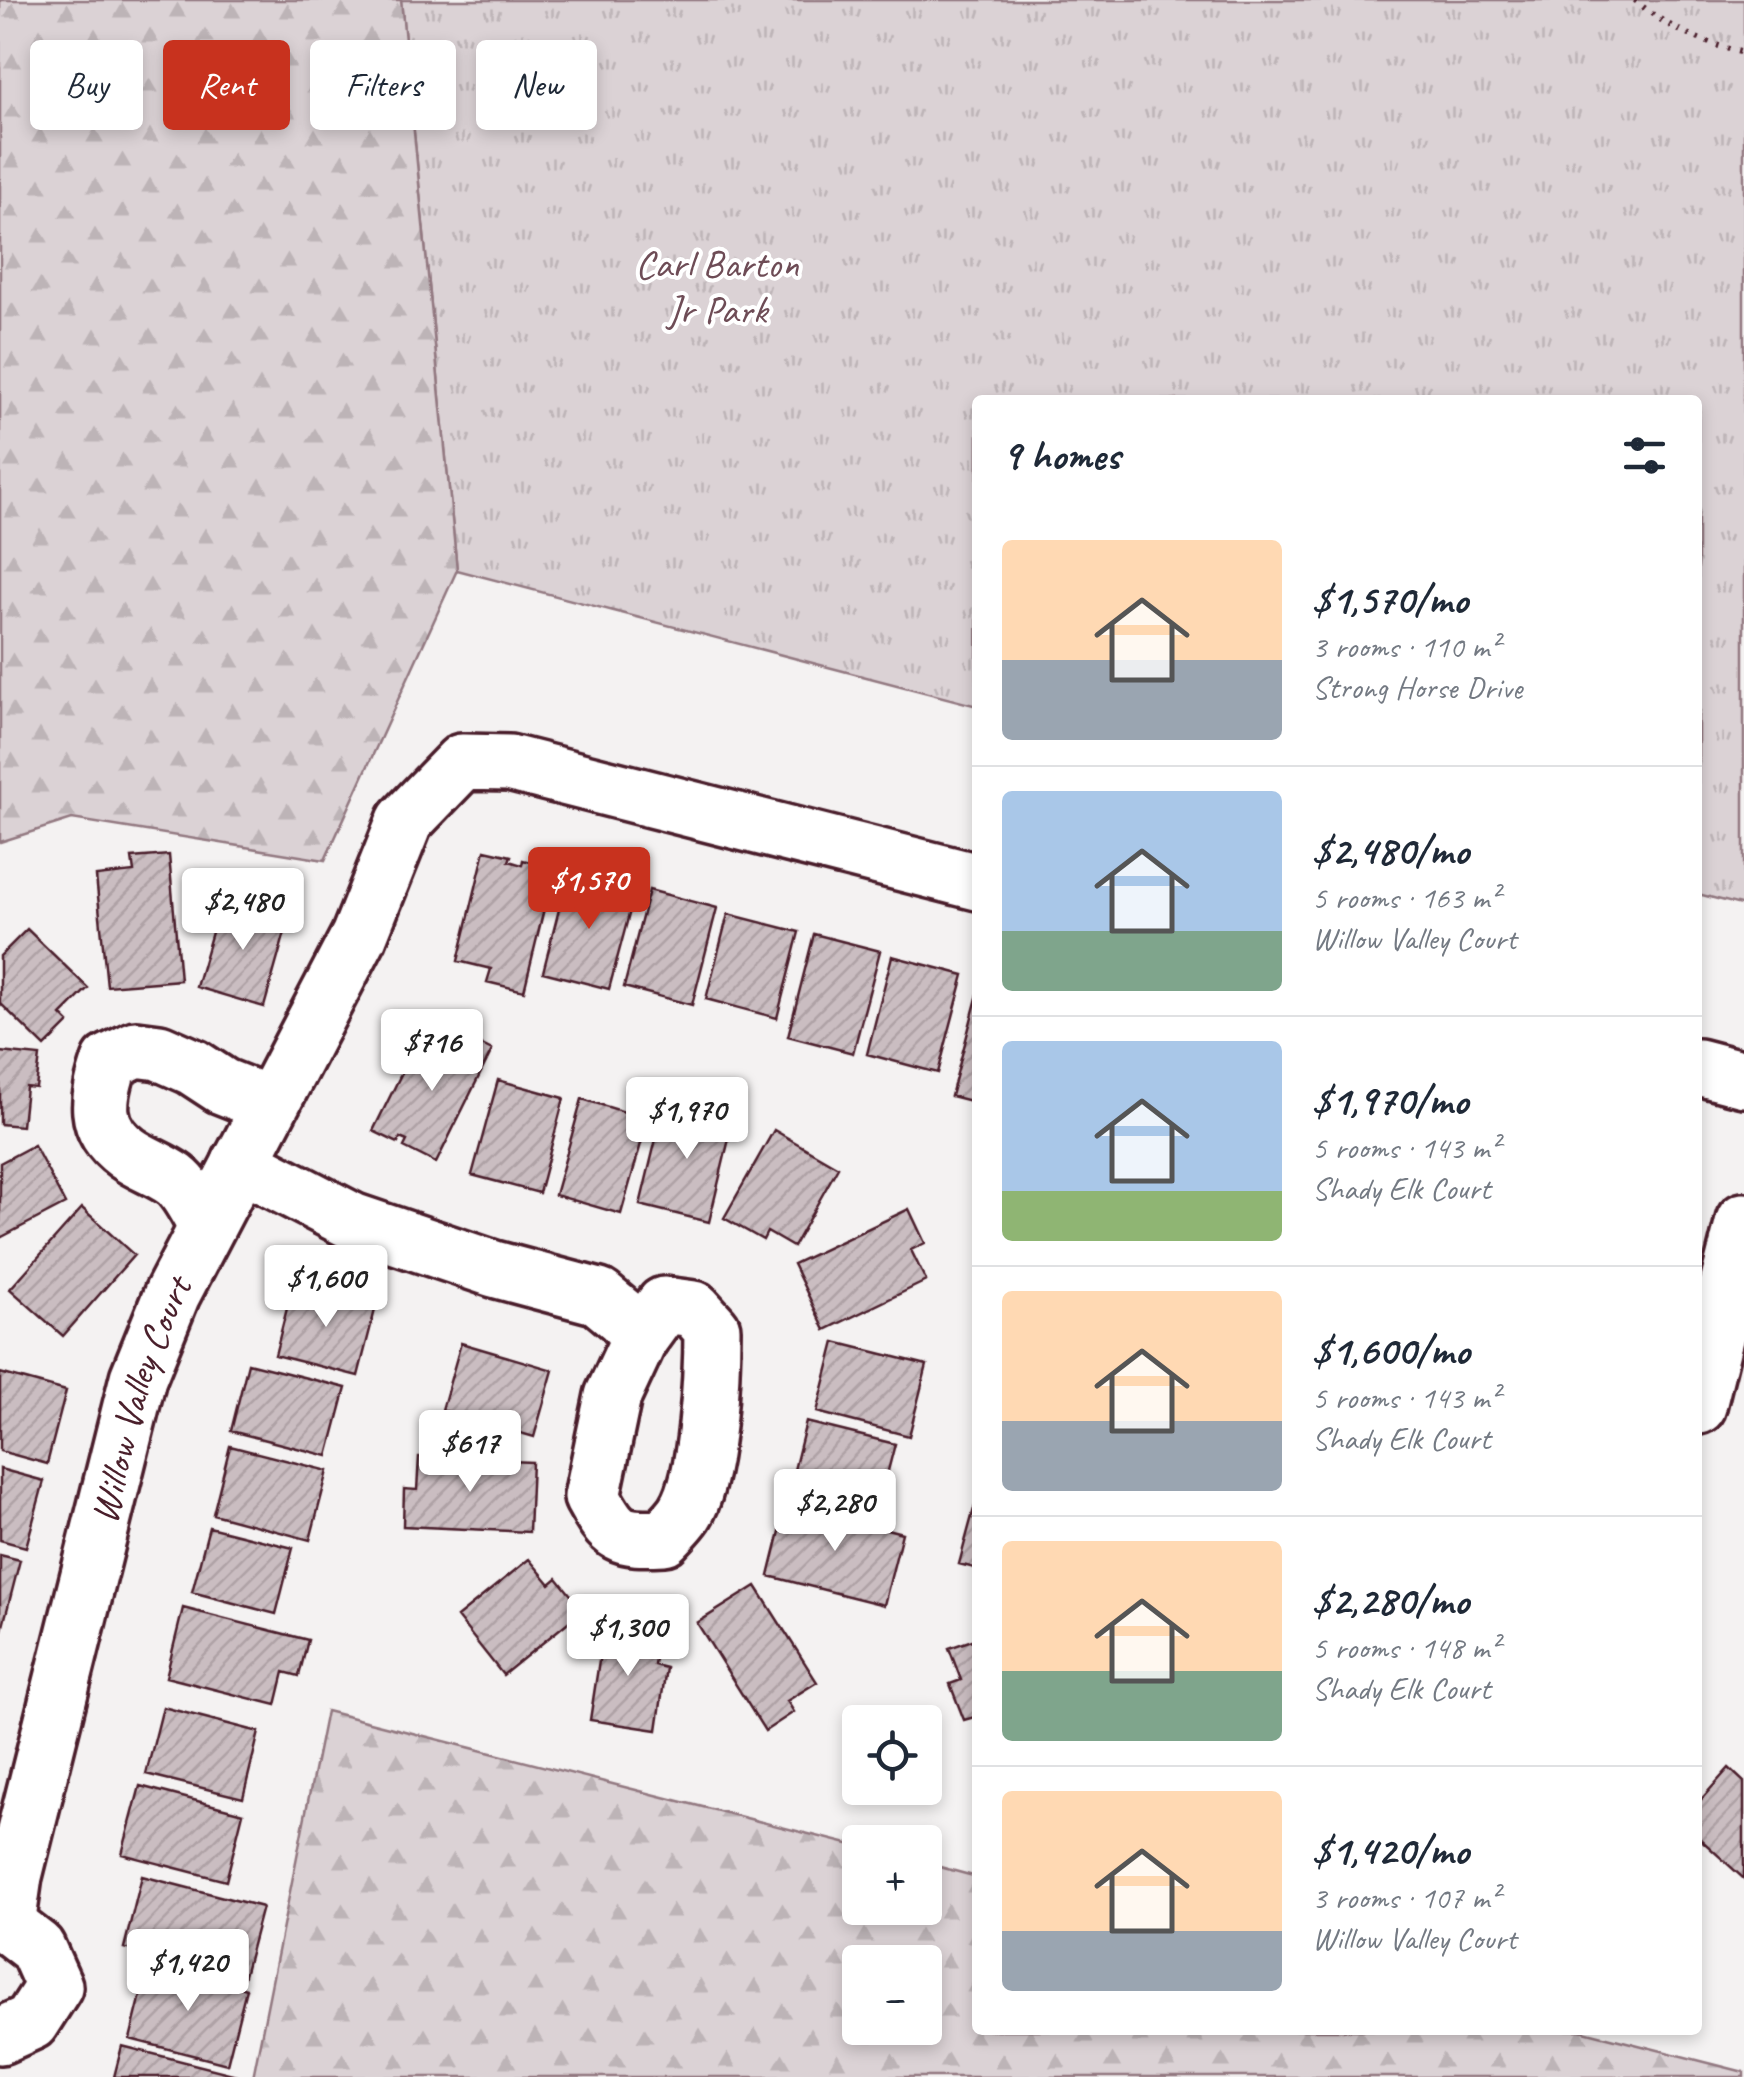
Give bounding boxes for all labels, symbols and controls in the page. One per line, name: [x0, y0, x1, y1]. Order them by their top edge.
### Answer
chip: Buy: [30, 40, 143, 130]
chip: Rent: [163, 40, 290, 130]
chip: Filters: [310, 40, 456, 130]
chip: New: [476, 40, 597, 130]
park label: Carl Barton Jr Park: [635, 239, 800, 335]
icon: filters: [1617, 428, 1672, 483]
text: 9 homes: [1002, 429, 1120, 482]
text: $1,570/mo: [1312, 573, 1468, 626]
icon: home: [1082, 580, 1202, 700]
text: 3 rooms · 110 m²: [1312, 626, 1499, 667]
text: Strong Horse Drive: [1312, 667, 1522, 708]
text: $2,480/mo: [1312, 824, 1469, 877]
icon: home: [1082, 831, 1202, 951]
pin: $1,570: [508, 847, 670, 932]
text: $1,570: [550, 859, 628, 900]
pin: $2,480: [162, 868, 324, 953]
text: 5 rooms · 163 m²: [1312, 877, 1499, 918]
text: $2,480: [204, 880, 282, 921]
text: Willow Valley Court: [1312, 918, 1516, 959]
pin: $716: [373, 1009, 491, 1094]
text: $716: [403, 1021, 461, 1062]
text: $1,970/mo: [1312, 1074, 1468, 1127]
pin: $1,970: [606, 1077, 768, 1162]
icon: home: [1082, 1081, 1202, 1201]
text: $1,970: [648, 1089, 726, 1130]
text: 5 rooms · 143 m²: [1312, 1127, 1499, 1168]
text: Shady Elk Court: [1312, 1168, 1490, 1209]
pin: $1,600: [245, 1245, 407, 1330]
text: $1,600: [286, 1257, 366, 1298]
street label: Willow Valley Court: [79, 1265, 204, 1528]
text: $1,600/mo: [1312, 1324, 1470, 1377]
icon: home: [1082, 1331, 1202, 1451]
text: 5 rooms · 143 m²: [1312, 1377, 1499, 1418]
pin: $617: [411, 1410, 529, 1495]
text: Shady Elk Court: [1312, 1418, 1490, 1459]
text: $617: [441, 1422, 499, 1463]
pin: $2,280: [754, 1469, 916, 1554]
text: $2,280: [796, 1481, 874, 1522]
text: $2,280/mo: [1312, 1574, 1469, 1627]
icon: home: [1082, 1581, 1202, 1701]
pin: $1,300: [547, 1594, 709, 1679]
text: $1,300: [589, 1606, 667, 1647]
text: 5 rooms · 148 m²: [1312, 1627, 1499, 1668]
text: Shady Elk Court: [1312, 1668, 1490, 1709]
map controls: [842, 1705, 942, 2045]
button: locate: [842, 1705, 942, 1805]
text: $1,420/mo: [1312, 1824, 1469, 1877]
button: +: [842, 1825, 942, 1925]
icon: home: [1082, 1831, 1202, 1951]
text: 3 rooms · 107 m²: [1312, 1877, 1499, 1918]
text: Willow Valley Court: [1312, 1918, 1516, 1959]
pin: $1,420: [107, 1929, 269, 2014]
text: $1,420: [149, 1941, 227, 1982]
button: −: [842, 1945, 942, 2045]

